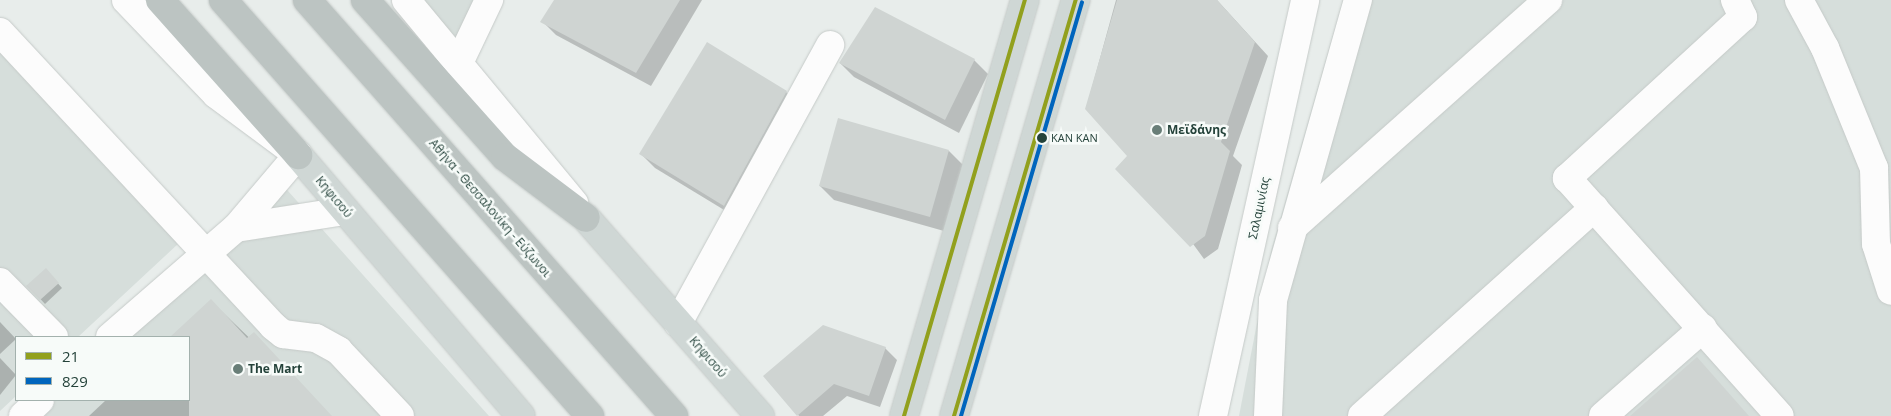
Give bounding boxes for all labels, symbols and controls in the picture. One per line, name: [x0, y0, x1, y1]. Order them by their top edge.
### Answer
place label: Μεϊδάνης: [1167, 123, 1226, 137]
marker: Μεϊδάνης: [1151, 124, 1163, 136]
place label: ΚΑΝ ΚΑΝ: [1051, 131, 1098, 145]
marker: ΚΑΝ ΚΑΝ: [1037, 133, 1047, 143]
street label: Αθήνα - Θεσσαλονίκη - Εύζωνοι: [426, 136, 554, 280]
street label: Κηφισού: [313, 174, 355, 220]
street label: Σαλαμινίας: [1245, 176, 1273, 240]
street label: Κηφισού: [686, 334, 730, 380]
legend: [15, 336, 190, 401]
text: 21: [62, 346, 79, 366]
place label: The Mart: [248, 362, 302, 376]
marker: The Mart: [232, 363, 244, 375]
text: 829: [62, 371, 88, 391]

